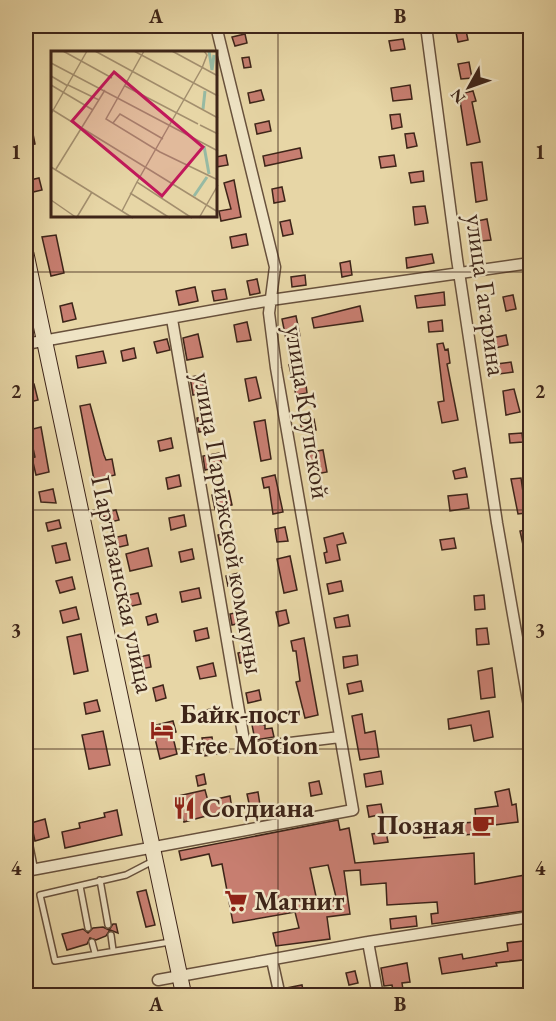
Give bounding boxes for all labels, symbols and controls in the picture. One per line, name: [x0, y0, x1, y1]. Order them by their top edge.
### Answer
text: A: [148, 3, 164, 29]
text: B: [394, 3, 406, 29]
inset map: [51, 51, 218, 218]
north arrow: [439, 57, 499, 117]
text: N: [446, 85, 470, 108]
text: 1: [11, 139, 21, 165]
text: 1: [535, 139, 545, 165]
street label: улица Гагарина: [458, 211, 515, 379]
street label: улица Крупской: [277, 322, 340, 501]
street label: улица Парижской коммуны: [186, 369, 273, 677]
text: 2: [11, 378, 22, 404]
text: 2: [535, 378, 546, 404]
street label: Партизанская улица: [83, 472, 164, 696]
text: 3: [11, 617, 21, 643]
text: 3: [535, 617, 545, 643]
place label: Байк-пост Free Motion: [180, 696, 319, 762]
hotel icon: Байк-пост Free Motion: [149, 717, 175, 743]
place label: Согдиана: [202, 790, 314, 825]
restaurant icon: Согдиана: [171, 795, 197, 821]
place label: Позная: [377, 807, 465, 842]
cafe icon: Позная: [470, 812, 496, 838]
text: 4: [11, 855, 22, 881]
text: 4: [535, 855, 546, 881]
place label: Магнит: [254, 883, 344, 918]
supermarket icon: Магнит: [223, 888, 249, 914]
text: A: [148, 991, 164, 1017]
text: B: [394, 991, 406, 1017]

